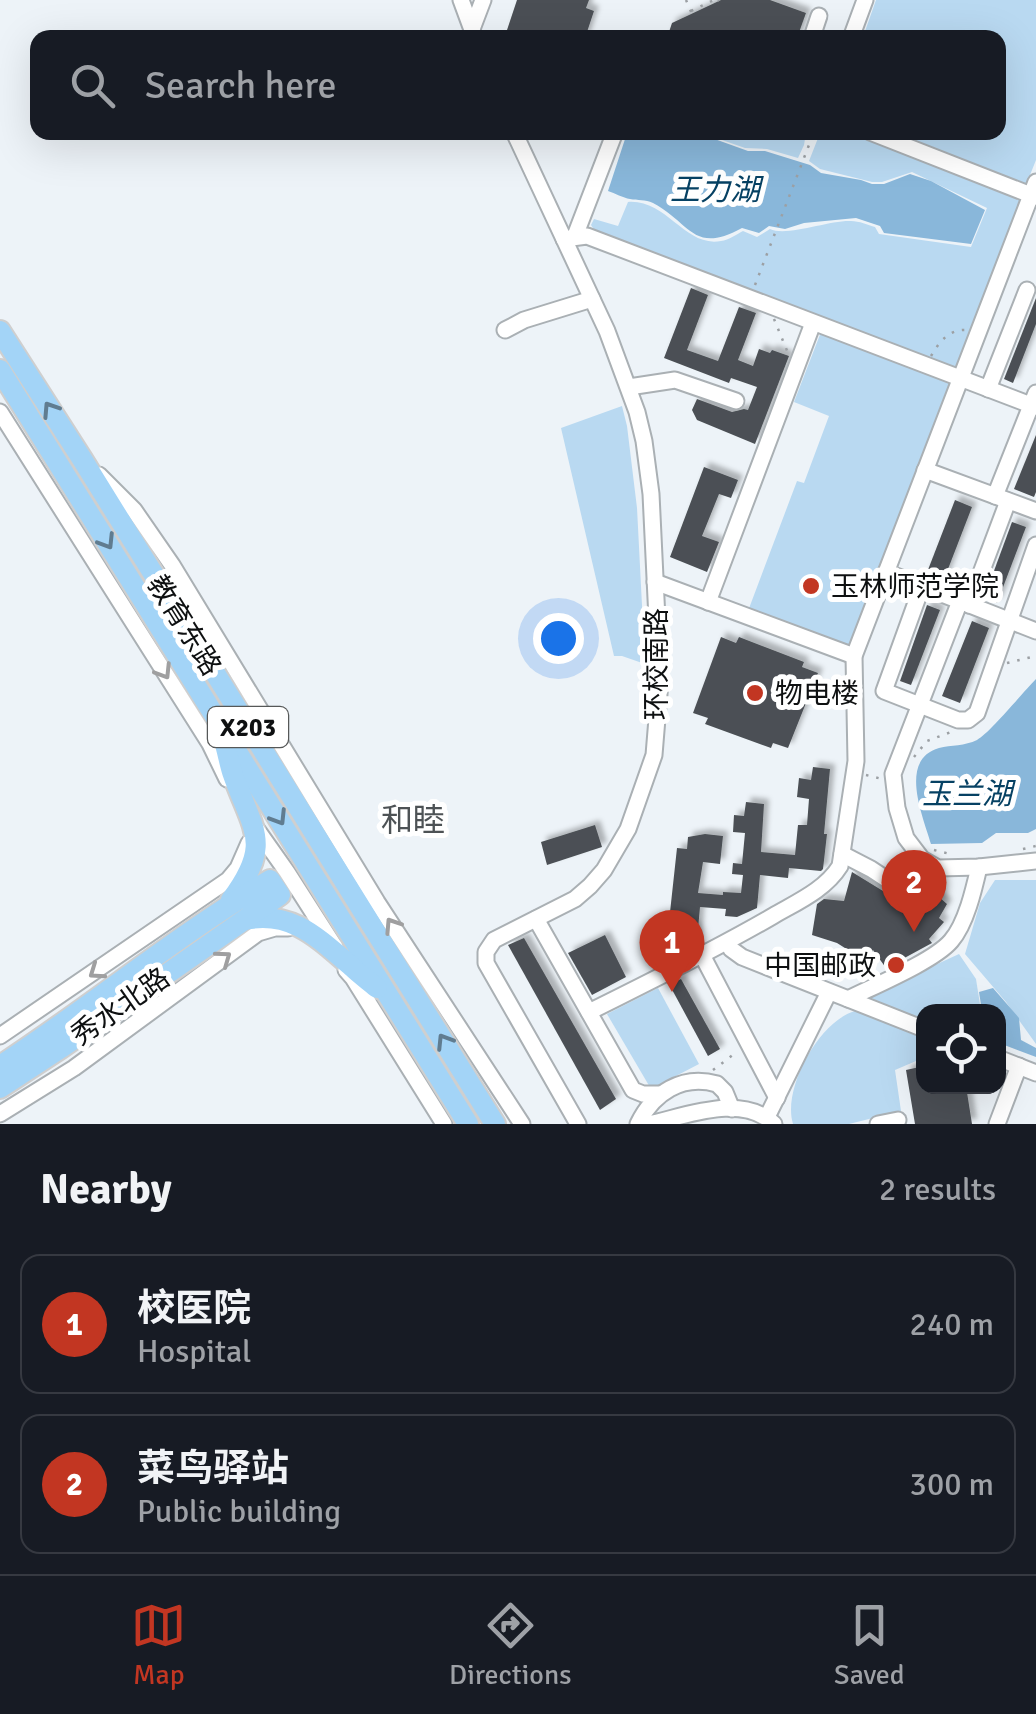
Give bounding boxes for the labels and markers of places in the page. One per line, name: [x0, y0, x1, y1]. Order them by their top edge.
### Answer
place label: 玉林师范学院: [831, 570, 999, 604]
marker: 玉林师范学院: [800, 575, 822, 597]
place label: 物电楼: [775, 677, 859, 711]
marker: 物电楼: [744, 682, 766, 704]
pin: 2: [882, 850, 946, 932]
pin: 1: [640, 910, 704, 992]
place label: 中国邮政: [764, 949, 876, 983]
marker: 中国邮政: [885, 954, 907, 976]

